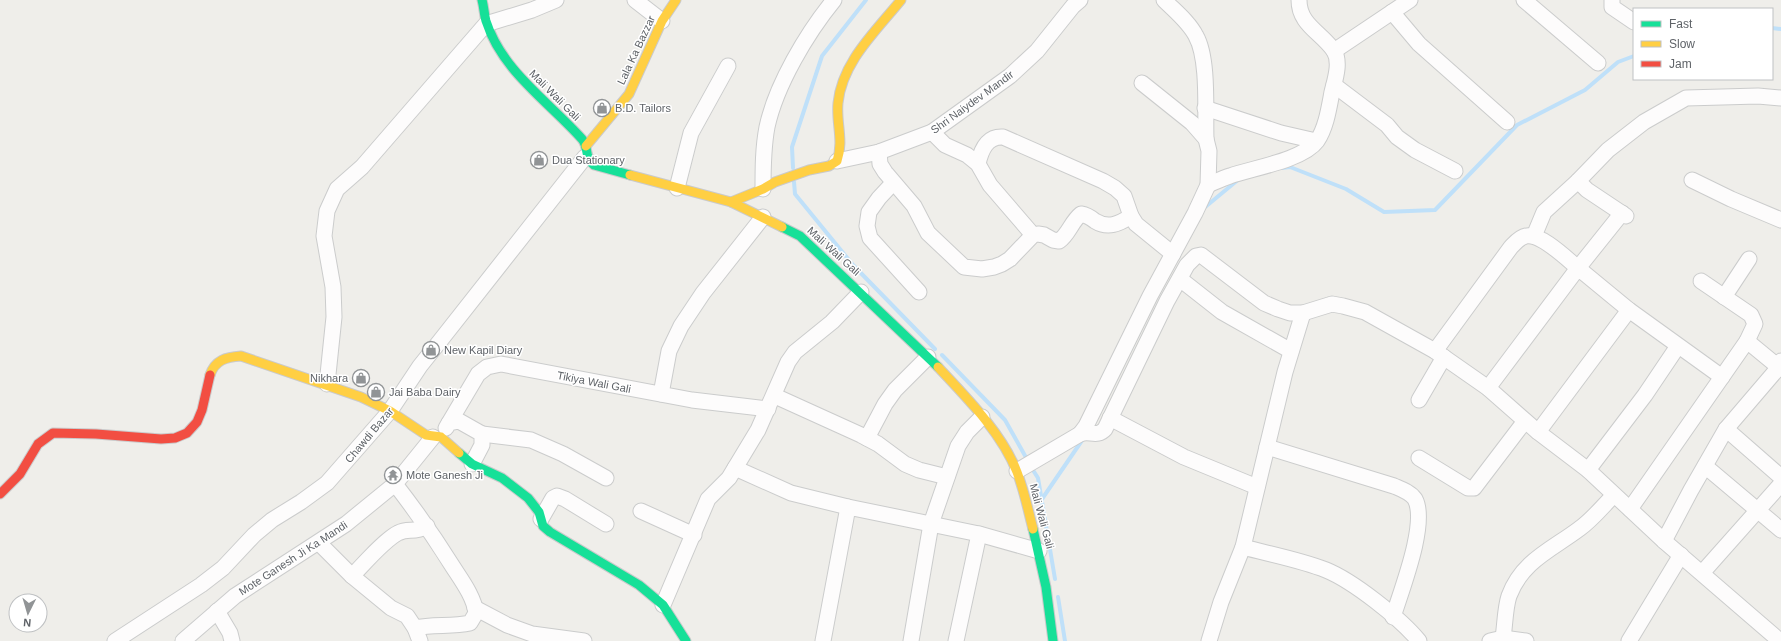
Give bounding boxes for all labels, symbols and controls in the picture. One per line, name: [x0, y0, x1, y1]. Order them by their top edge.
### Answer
legend: [1633, 8, 1773, 80]
street label: Lala Ka Bazzar: [615, 13, 657, 86]
text: Fast: [1669, 17, 1693, 31]
text: Slow: [1669, 37, 1695, 51]
text: Jam: [1669, 57, 1692, 71]
street label: Mali Wali Gali: [527, 67, 583, 123]
street label: Shri Naiydev Mandir: [928, 68, 1016, 136]
shop icon: B.D. Tailors: [592, 98, 612, 118]
place label: B.D. Tailors: [615, 102, 672, 114]
shop icon: Dua Stationary: [529, 150, 549, 170]
place label: Dua Stationary: [552, 154, 625, 166]
street label: Mali Wali Gali: [805, 224, 863, 278]
shop icon: New Kapil Diary: [421, 340, 441, 360]
place label: New Kapil Diary: [444, 344, 523, 356]
shop icon: Nikhara: [351, 368, 371, 388]
street label: Tikiya Wali Gali: [556, 369, 632, 395]
place label: Nikhara: [310, 372, 349, 384]
shop icon: Jai Baba Dairy: [366, 382, 386, 402]
place label: Jai Baba Dairy: [389, 386, 461, 398]
street label: Chawdi Bazar: [342, 405, 396, 465]
temple icon: Mote Ganesh Ji: [383, 465, 403, 485]
place label: Mote Ganesh Ji: [406, 469, 483, 481]
street label: Mali Wali Gali: [1028, 482, 1056, 550]
street label: Mote Ganesh Ji Ka Mandi: [237, 518, 349, 598]
north arrow: [8, 593, 48, 633]
text: N: [23, 617, 32, 629]

